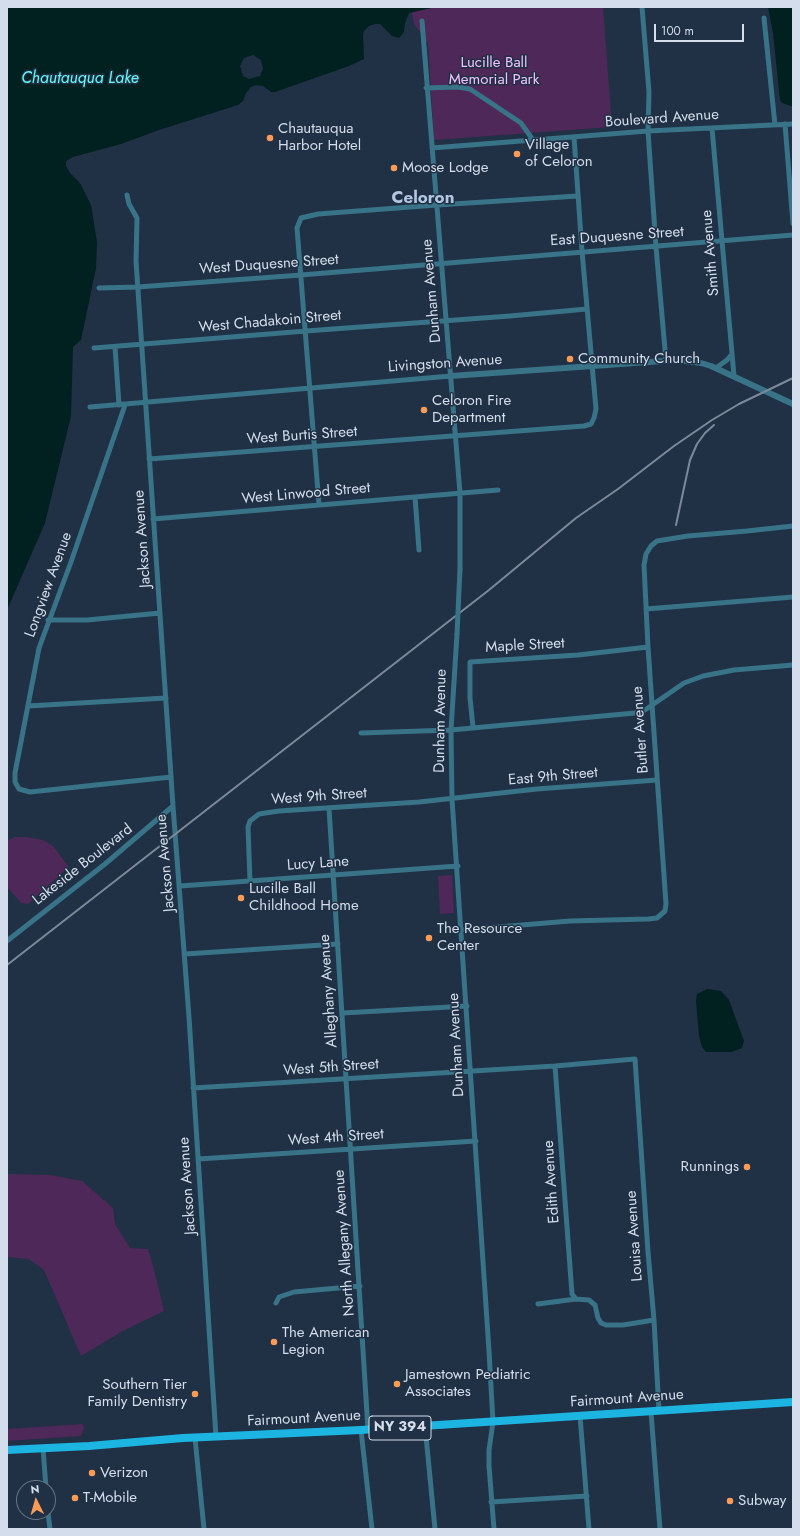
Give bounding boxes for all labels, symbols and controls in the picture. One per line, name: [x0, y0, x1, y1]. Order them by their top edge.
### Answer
scale bar: [656, 16, 746, 42]
text: 100 m: [661, 22, 694, 40]
park label: Lucille Ball Memorial Park: [449, 54, 539, 89]
water label: Chautauqua Lake: [21, 69, 139, 89]
street label: Boulevard Avenue: [604, 106, 720, 132]
place label: Chautauqua Harbor Hotel: [278, 120, 361, 155]
marker: Chautauqua Harbor Hotel: [265, 133, 275, 143]
place label: Village of Celoron: [525, 136, 593, 171]
marker: Village of Celoron: [512, 149, 522, 159]
place label: Moose Lodge: [402, 159, 489, 177]
marker: Moose Lodge: [389, 163, 399, 173]
district label: Celoron: [392, 189, 454, 209]
street label: Smith Avenue: [698, 209, 724, 297]
street label: East Duquesne Street: [550, 223, 684, 251]
street label: Dunham Avenue: [419, 238, 445, 344]
street label: West Duquesne Street: [199, 251, 339, 279]
street label: West Chadakoin Street: [198, 307, 342, 337]
place label: Community Church: [578, 350, 700, 368]
street label: Livingston Avenue: [387, 351, 503, 377]
marker: Community Church: [565, 354, 575, 364]
place label: Celoron Fire Department: [432, 392, 511, 427]
marker: Celoron Fire Department: [419, 405, 429, 415]
street label: West Burtis Street: [246, 423, 358, 449]
street label: West Linwood Street: [241, 479, 371, 509]
street label: Jackson Avenue: [131, 490, 155, 588]
street label: Longview Avenue: [22, 530, 76, 640]
street label: Maple Street: [485, 635, 565, 657]
street label: Dunham Avenue: [431, 669, 451, 773]
street label: Butler Avenue: [629, 686, 653, 774]
street label: East 9th Street: [507, 764, 599, 790]
street label: West 9th Street: [271, 785, 367, 809]
street label: Jackson Avenue: [153, 813, 179, 913]
street label: Lakeside Boulevard: [30, 820, 136, 910]
street label: Lucy Lane: [286, 853, 350, 875]
place label: Lucille Ball Childhood Home: [249, 880, 359, 915]
marker: Lucille Ball Childhood Home: [236, 893, 246, 903]
place label: The Resource Center: [437, 920, 522, 955]
marker: The Resource Center: [424, 933, 434, 943]
street label: Alleghany Avenue: [316, 934, 342, 1048]
street label: Dunham Avenue: [445, 993, 469, 1097]
street label: West 5th Street: [283, 1056, 379, 1080]
street label: West 4th Street: [287, 1126, 385, 1150]
street label: Jackson Avenue: [176, 1137, 200, 1235]
street label: Edith Avenue: [540, 1140, 564, 1224]
place label: Runnings: [681, 1158, 739, 1176]
marker: Runnings: [742, 1162, 752, 1172]
street label: North Allegany Avenue: [331, 1169, 359, 1317]
street label: Louisa Avenue: [623, 1190, 647, 1282]
place label: The American Legion: [282, 1324, 370, 1359]
marker: The American Legion: [269, 1337, 279, 1347]
place label: Jamestown Pediatric Associates: [405, 1366, 530, 1401]
place label: Southern Tier Family Dentistry: [87, 1376, 187, 1411]
marker: Jamestown Pediatric Associates: [392, 1379, 402, 1389]
street label: Fairmount Avenue: [570, 1386, 684, 1412]
marker: Southern Tier Family Dentistry: [190, 1389, 200, 1399]
street label: Fairmount Avenue: [247, 1407, 361, 1431]
road number: NY 394: [369, 1416, 431, 1440]
place label: Verizon: [100, 1464, 148, 1482]
marker: Verizon: [87, 1468, 97, 1478]
north arrow: [16, 1480, 56, 1520]
text: N: [30, 1481, 40, 1497]
place label: T-Mobile: [83, 1489, 137, 1507]
place label: Subway: [738, 1492, 786, 1510]
marker: T-Mobile: [70, 1493, 80, 1503]
marker: Subway: [725, 1496, 735, 1506]

